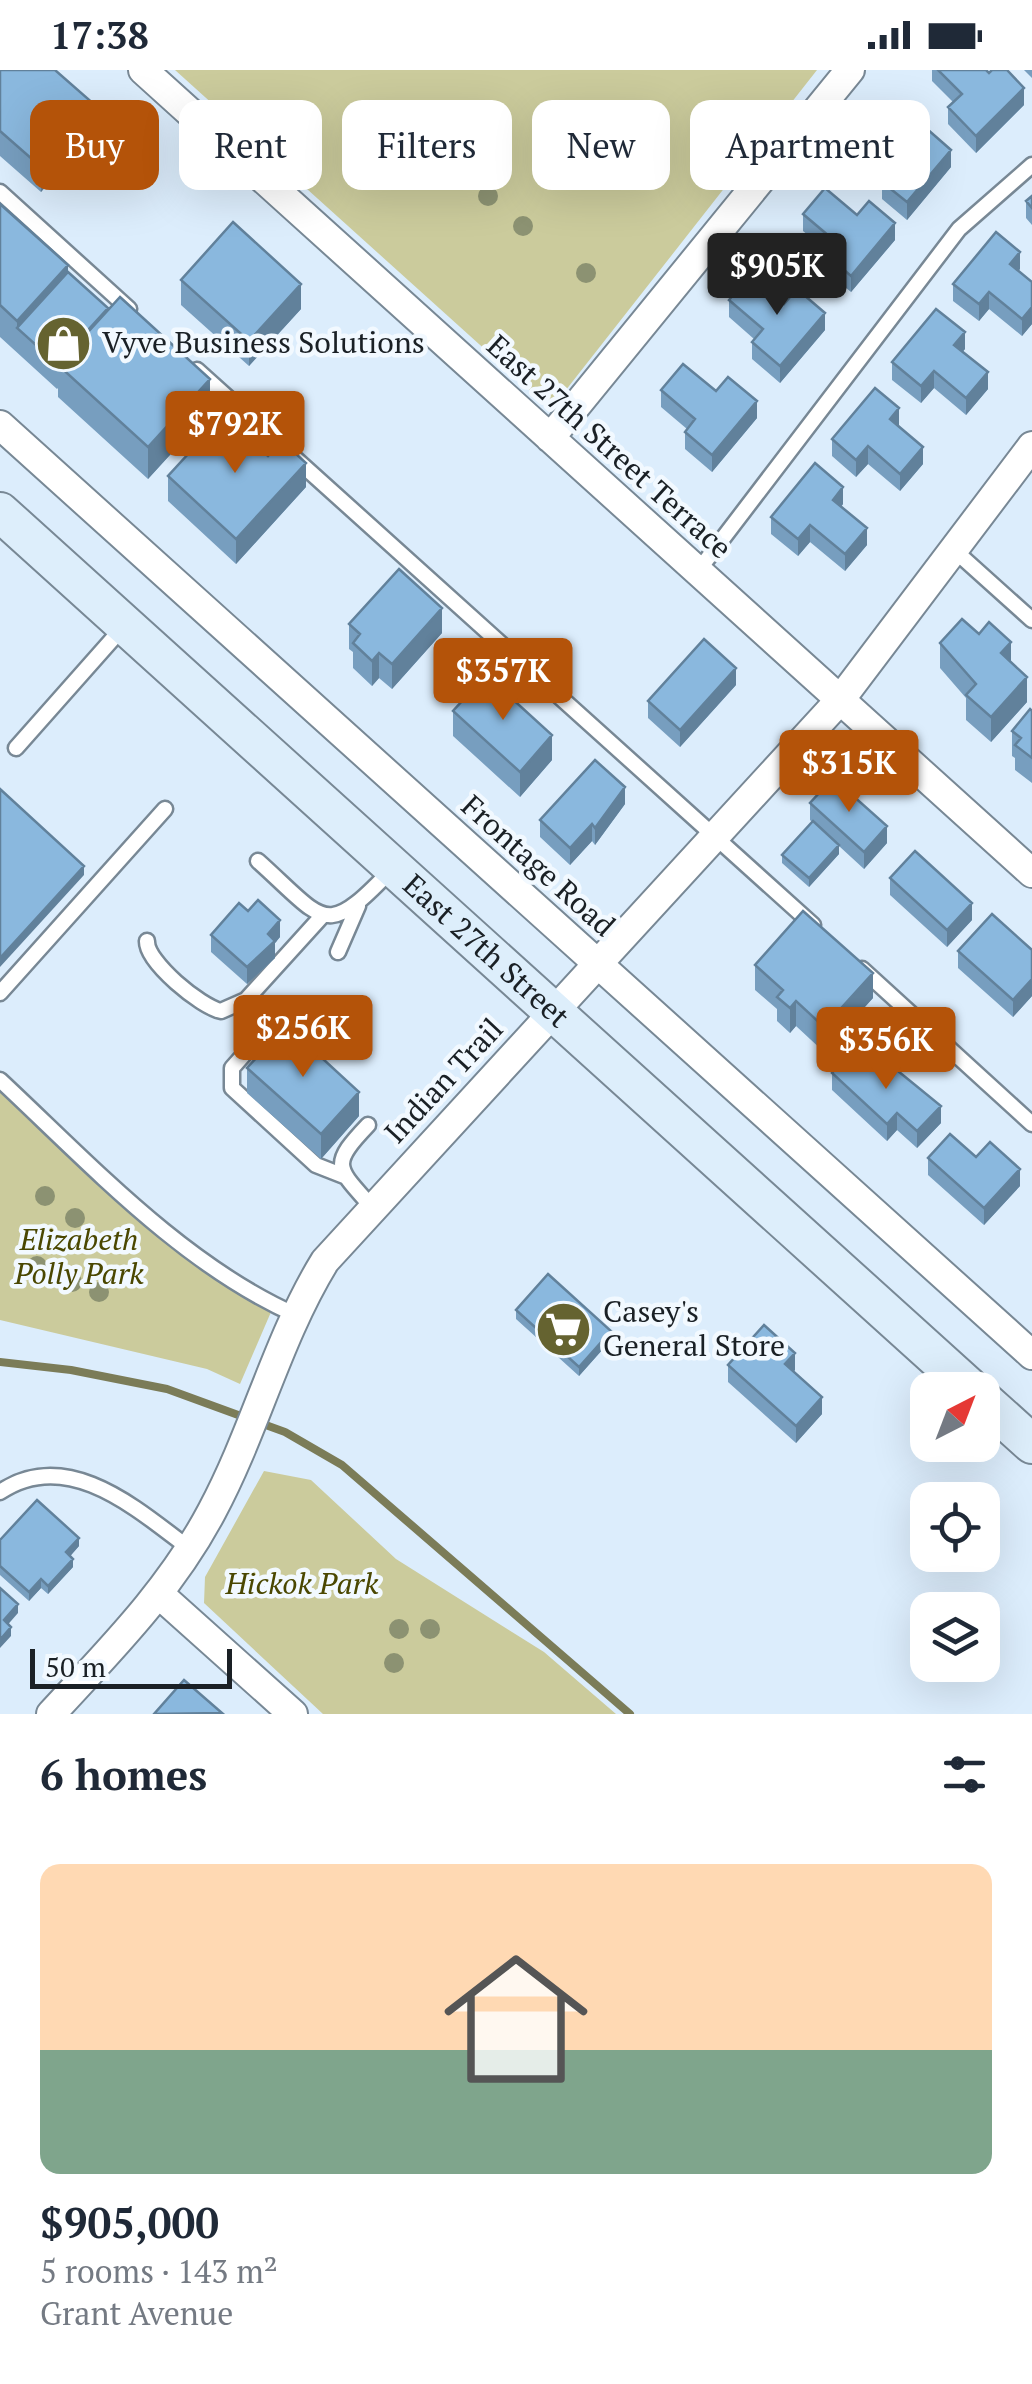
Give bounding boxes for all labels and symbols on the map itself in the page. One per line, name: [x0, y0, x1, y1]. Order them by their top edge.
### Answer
pin: $905K: [707, 233, 847, 318]
shop icon: Vyve Business Solutions: [33, 313, 93, 373]
place label: Vyve Business Solutions: [102, 322, 425, 362]
street label: East 27th Street Terrace: [479, 325, 741, 567]
pin: $792K: [165, 391, 305, 476]
pin: $357K: [433, 638, 573, 723]
pin: $315K: [779, 730, 919, 815]
street label: Frontage Road: [453, 786, 624, 945]
street label: East 27th Street: [395, 865, 578, 1036]
pin: $256K: [233, 995, 373, 1080]
pin: $356K: [816, 1007, 956, 1092]
street label: Indian Trail: [375, 1009, 511, 1151]
park label: Elizabeth Polly Park: [13, 1219, 144, 1293]
place label: Casey's General Store: [603, 1291, 785, 1365]
supermarket icon: Casey's General Store: [534, 1299, 594, 1359]
north arrow: [910, 1372, 1000, 1462]
park label: Hickok Park: [225, 1563, 379, 1603]
scale bar: [30, 1644, 232, 1688]

